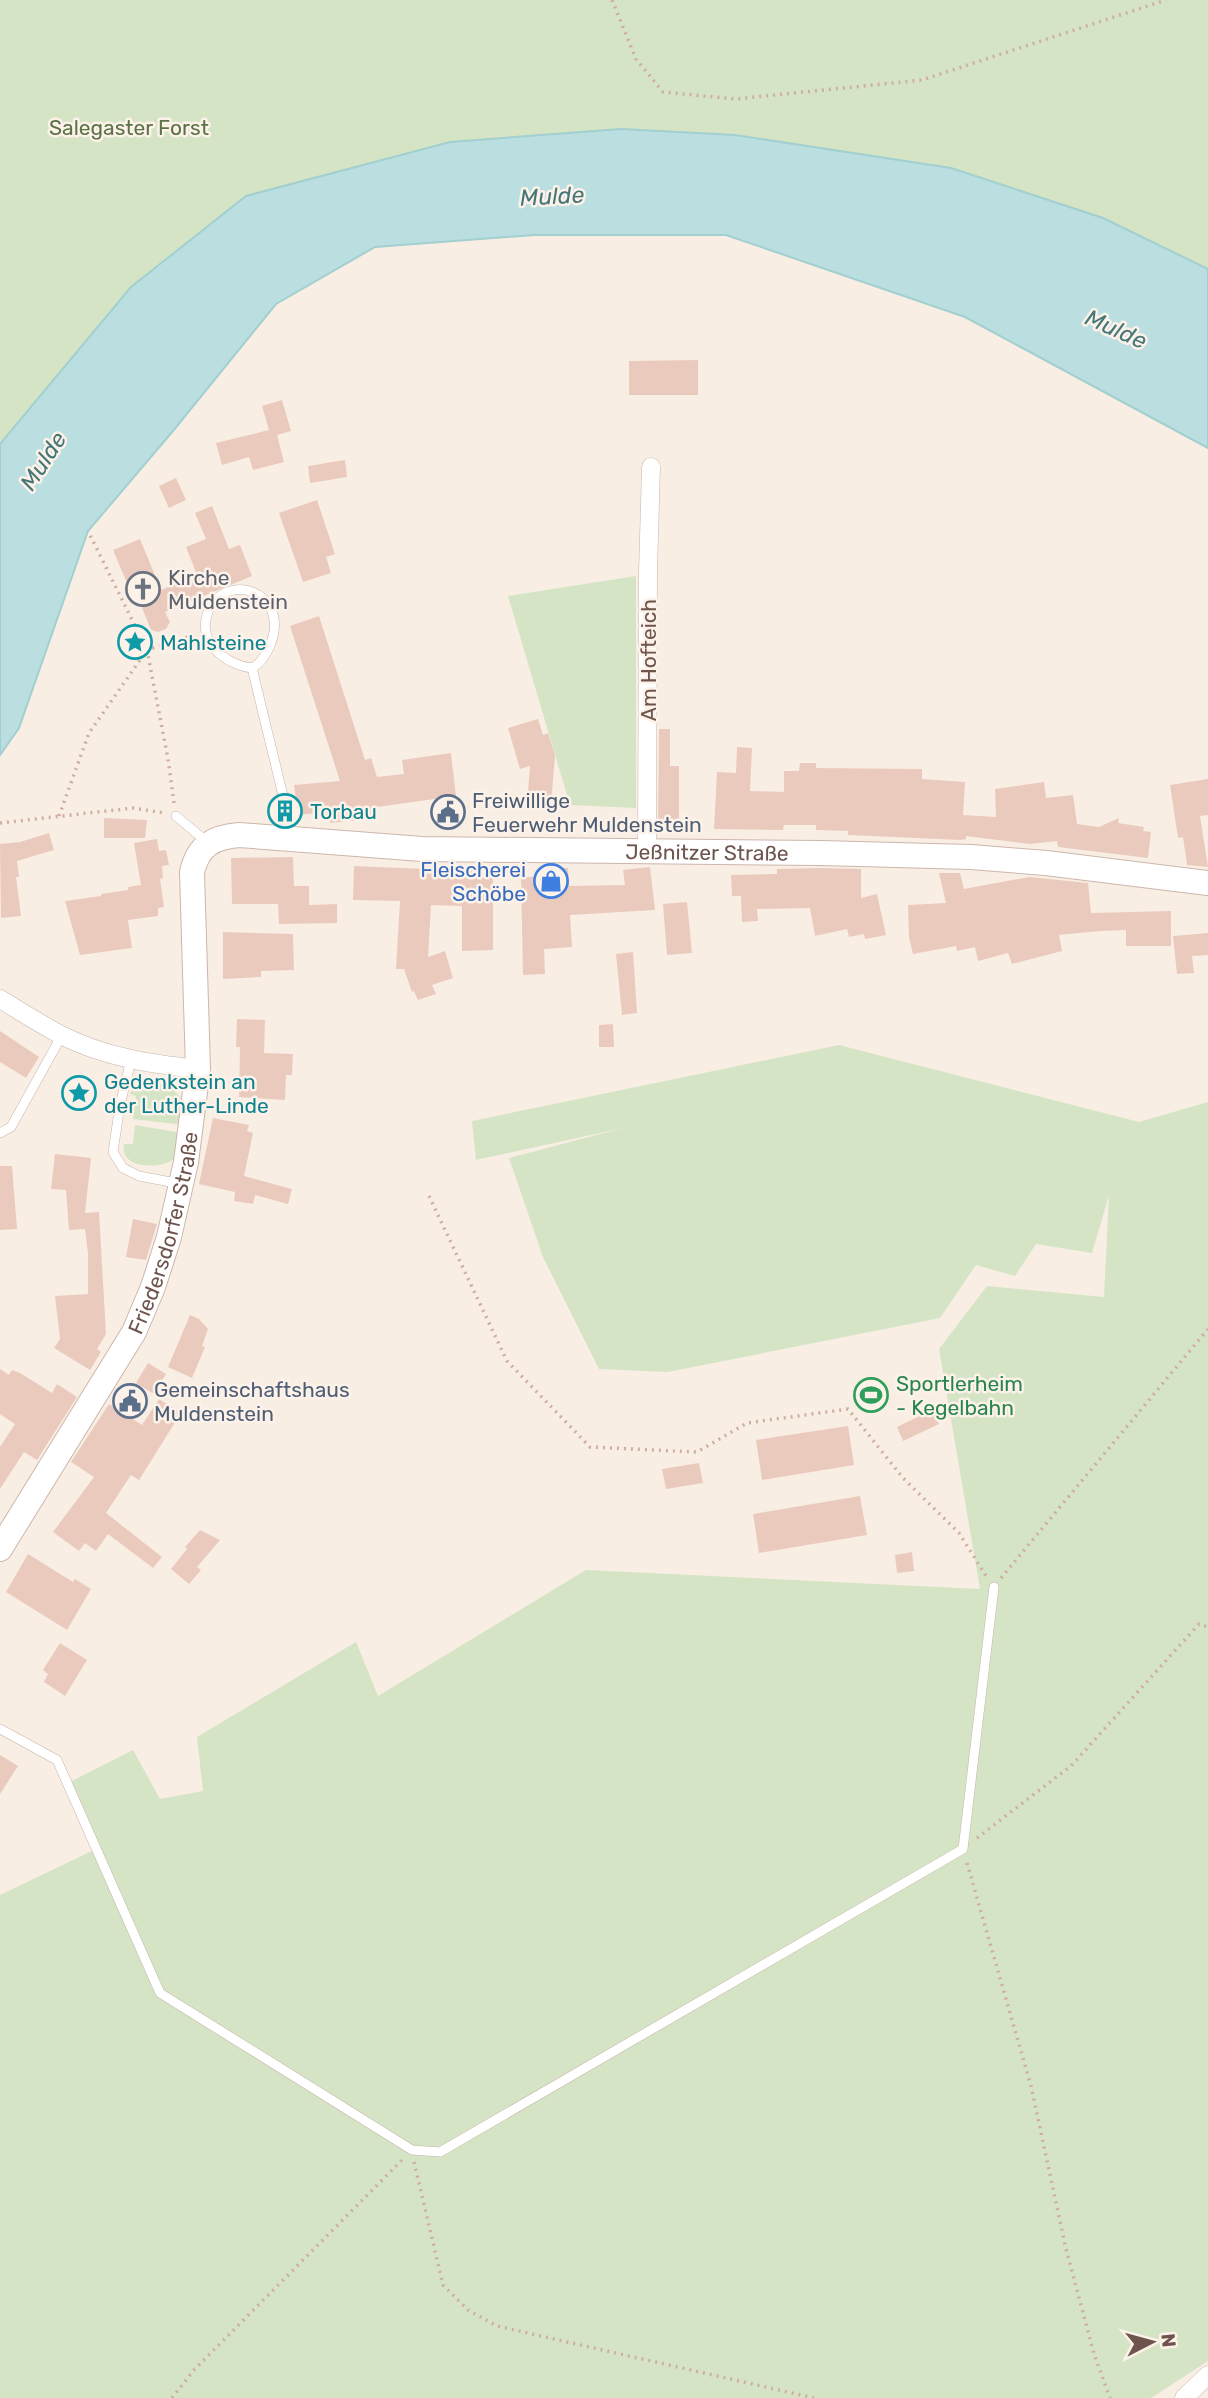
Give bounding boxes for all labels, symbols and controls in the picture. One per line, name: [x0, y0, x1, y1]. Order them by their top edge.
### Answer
park label: Salegaster Forst: [49, 115, 209, 140]
water label: Mulde: [519, 180, 585, 212]
water label: Mulde: [1081, 303, 1151, 355]
water label: Mulde: [14, 426, 72, 496]
place label: Kirche Muldenstein: [168, 565, 288, 614]
church icon: Kirche Muldenstein: [124, 570, 162, 608]
street label: Am Hofteich: [636, 599, 661, 721]
place icon: Mahlsteine: [116, 623, 154, 661]
place label: Mahlsteine: [160, 630, 266, 655]
place label: Freiwillige Feuerwehr Muldenstein: [472, 788, 702, 837]
building icon: Torbau: [266, 792, 304, 830]
public building icon: Freiwillige Feuerwehr Muldenstein: [429, 793, 467, 831]
place label: Torbau: [310, 799, 377, 824]
street label: Jeßnitzer Straße: [625, 839, 789, 865]
place label: Fleischerei Schöbe: [420, 857, 526, 906]
shop icon: Fleischerei Schöbe: [532, 862, 570, 900]
place label: Gedenkstein an der Luther-Linde: [104, 1069, 269, 1118]
place icon: Gedenkstein an der Luther-Linde: [60, 1074, 98, 1112]
street label: Friedersdorfer Straße: [122, 1130, 202, 1338]
place label: Sportlerheim - Kegelbahn: [896, 1371, 1023, 1420]
sports icon: Sportlerheim - Kegelbahn: [852, 1376, 890, 1414]
place label: Gemeinschaftshaus Muldenstein: [154, 1377, 350, 1426]
public building icon: Gemeinschaftshaus Muldenstein: [111, 1382, 149, 1420]
north arrow: [1117, 2307, 1187, 2377]
text: N: [1156, 2332, 1181, 2348]

